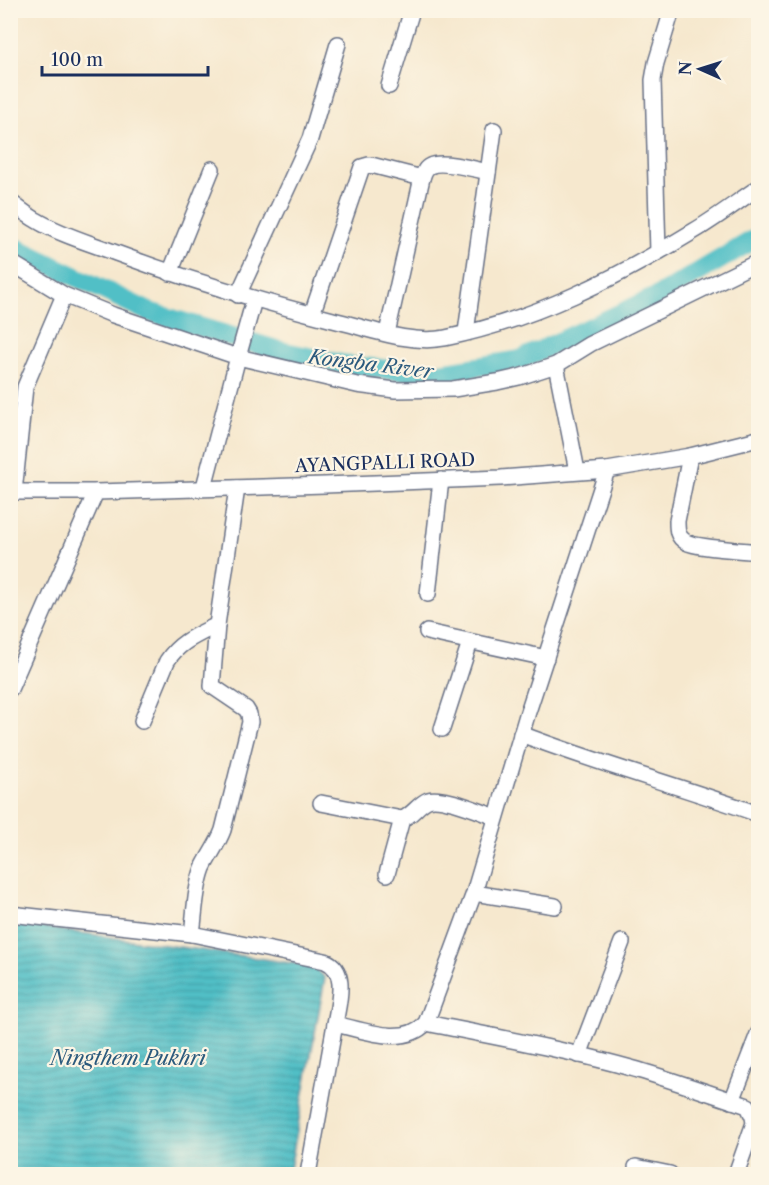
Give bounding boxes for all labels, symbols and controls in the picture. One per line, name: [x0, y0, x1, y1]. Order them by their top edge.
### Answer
scale bar: [42, 39, 208, 77]
north arrow: [670, 39, 730, 99]
text: 100 m: [51, 49, 103, 71]
text: N: [675, 61, 695, 76]
water label: Kongba River: [305, 344, 436, 384]
street label: AYANGPALLI ROAD: [293, 449, 476, 477]
water label: Ningthem Pukhri: [48, 1046, 208, 1070]

